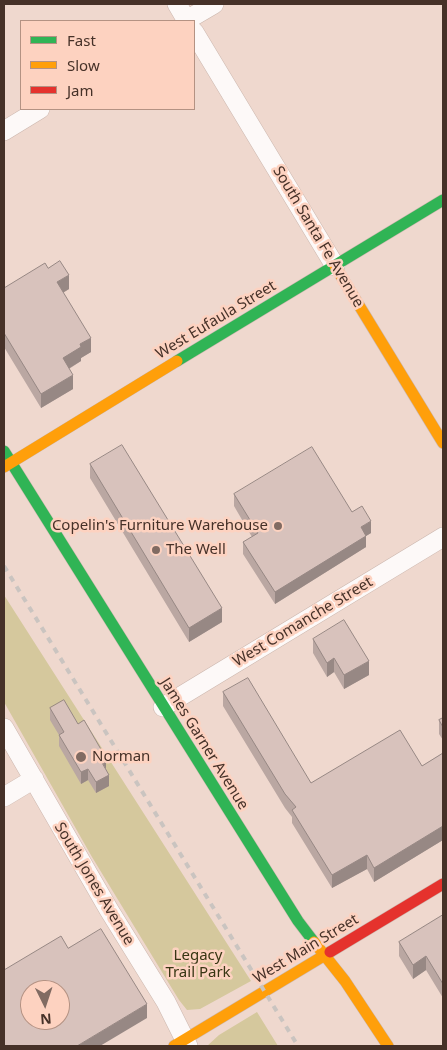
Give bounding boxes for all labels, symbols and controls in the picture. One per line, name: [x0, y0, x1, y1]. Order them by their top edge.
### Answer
legend: [20, 20, 195, 110]
text: Fast: [67, 30, 96, 50]
text: Slow: [67, 55, 100, 75]
text: Jam: [67, 80, 94, 100]
street label: South Santa Fe Avenue: [269, 163, 367, 311]
street label: West Eufaula Street: [153, 277, 279, 363]
place label: Copelin's Furniture Warehouse: [52, 517, 268, 535]
marker: Copelin's Furniture Warehouse: [272, 520, 284, 532]
place label: The Well: [166, 541, 226, 559]
marker: The Well: [150, 544, 162, 556]
street label: West Comanche Street: [230, 573, 376, 671]
street label: James Garner Avenue: [156, 675, 252, 813]
place label: Norman: [92, 748, 150, 766]
marker: Norman: [74, 750, 88, 764]
street label: South Jones Avenue: [50, 819, 138, 949]
street label: West Main Street: [250, 910, 362, 988]
park label: Legacy Trail Park: [165, 947, 231, 982]
north arrow: [20, 980, 70, 1030]
text: N: [40, 1010, 52, 1029]

